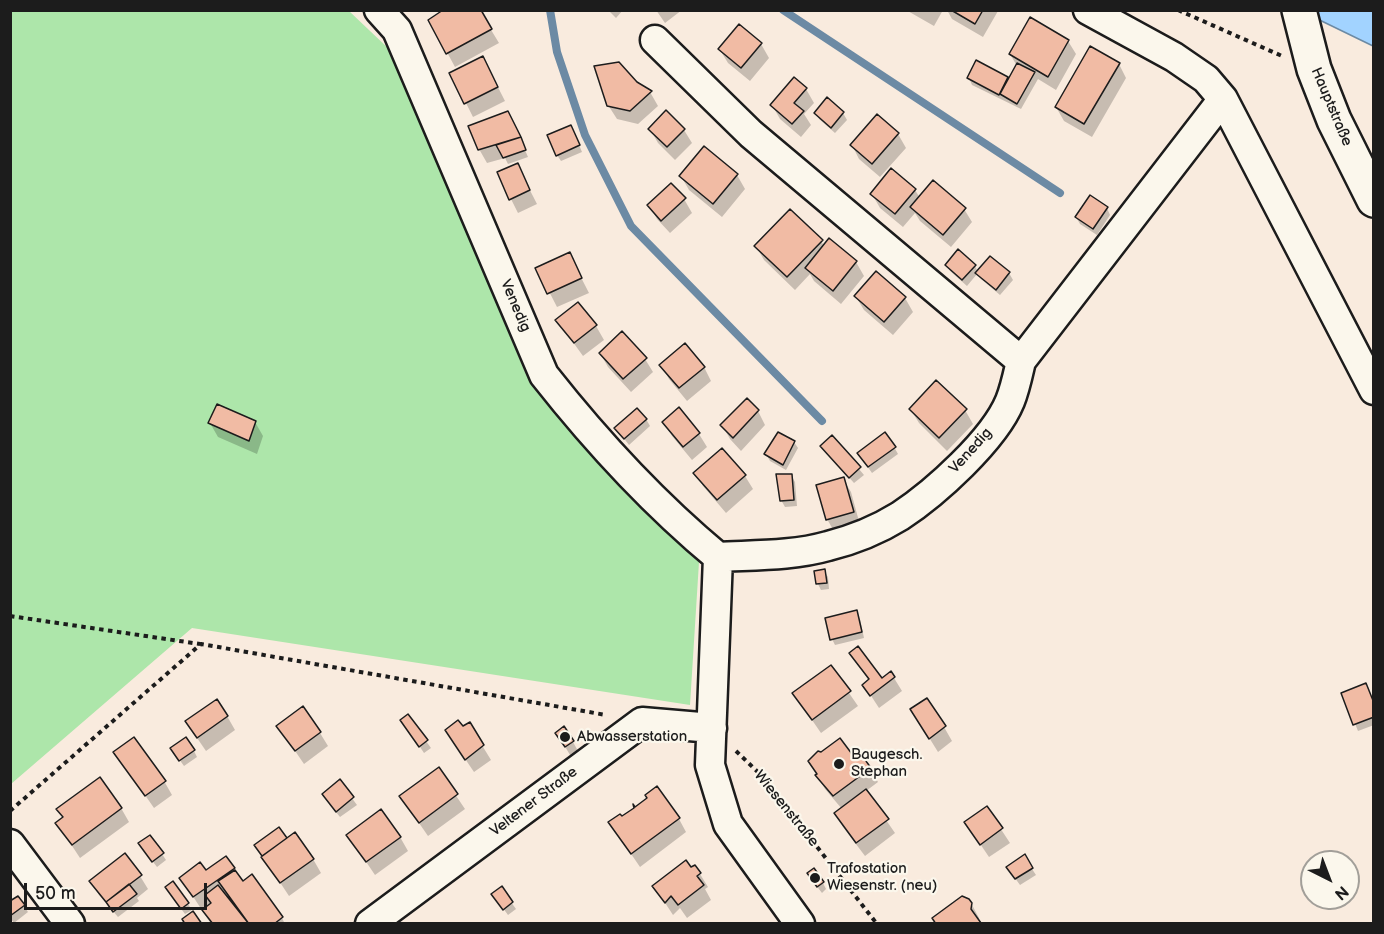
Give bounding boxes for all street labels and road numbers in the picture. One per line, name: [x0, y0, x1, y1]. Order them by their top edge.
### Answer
street label: Hauptstraße: [1306, 65, 1356, 149]
street label: Venedig: [496, 277, 534, 335]
street label: Venedig: [946, 425, 996, 477]
street label: Veltener Straße: [487, 763, 581, 841]
street label: Wiesenstraße: [750, 767, 822, 851]

